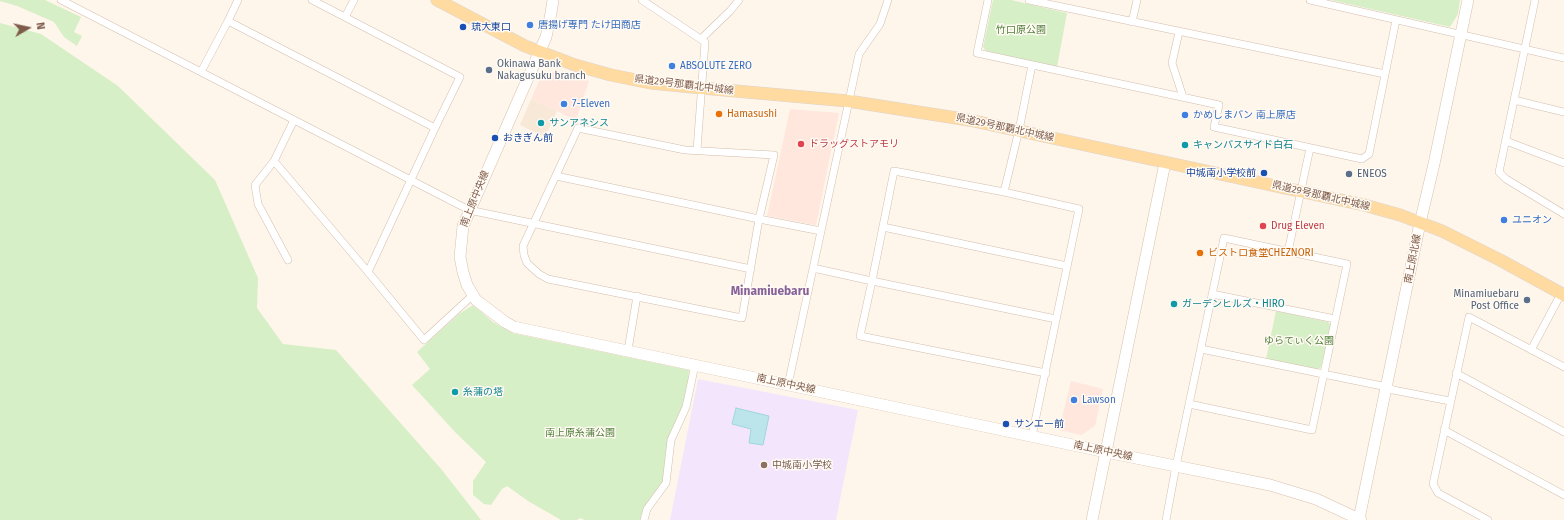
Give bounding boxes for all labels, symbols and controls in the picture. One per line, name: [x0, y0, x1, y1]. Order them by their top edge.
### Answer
north arrow: [8, 8, 48, 48]
place label: 唐揚げ専門 たけ田商店: [538, 19, 641, 31]
marker: 唐揚げ専門 たけ田商店: [525, 20, 535, 30]
text: N: [33, 21, 47, 31]
place label: 琉大東口: [471, 21, 511, 33]
marker: 琉大東口: [458, 22, 468, 32]
park label: 竹口原公園: [996, 24, 1046, 36]
place label: Okinawa Bank Nakagusuku branch: [497, 58, 586, 82]
place label: ABSOLUTE ZERO: [680, 60, 752, 72]
marker: ABSOLUTE ZERO: [667, 61, 677, 71]
marker: Okinawa Bank Nakagusuku branch: [484, 65, 494, 75]
street label: 県道29号那覇北中城線: [634, 73, 734, 97]
place label: 7-Eleven: [572, 98, 610, 110]
marker: 7-Eleven: [559, 99, 569, 109]
place label: Hamasushi: [727, 108, 777, 120]
marker: Hamasushi: [714, 109, 724, 119]
place label: かめしまパン 南上原店: [1193, 109, 1296, 121]
marker: かめしまパン 南上原店: [1180, 110, 1190, 120]
street label: 県道29号那覇北中城線: [955, 112, 1055, 144]
place label: サンアネシス: [549, 117, 609, 129]
marker: サンアネシス: [536, 118, 546, 128]
place label: おきぎん前: [503, 132, 553, 144]
marker: おきぎん前: [490, 133, 500, 143]
place label: ドラッグストアモリ: [809, 138, 899, 150]
marker: ドラッグストアモリ: [796, 139, 806, 149]
place label: キャンパスサイド白石: [1193, 139, 1293, 151]
marker: キャンパスサイド白石: [1180, 140, 1190, 150]
place label: 中城南小学校前: [1186, 167, 1256, 179]
marker: 中城南小学校前: [1259, 168, 1269, 178]
place label: ENEOS: [1357, 168, 1387, 180]
street label: 南上原中央線: [458, 169, 492, 229]
marker: ENEOS: [1344, 169, 1354, 179]
street label: 県道29号那覇北中城線: [1271, 179, 1371, 213]
place label: ユニオン: [1512, 214, 1552, 226]
marker: ユニオン: [1499, 215, 1509, 225]
place label: Drug Eleven: [1271, 220, 1325, 232]
marker: Drug Eleven: [1258, 221, 1268, 231]
street label: 南上原北線: [1402, 233, 1424, 285]
place label: ビストロ食堂CHEZNORI: [1208, 247, 1314, 259]
marker: ビストロ食堂CHEZNORI: [1195, 248, 1205, 258]
district label: Minamiuebaru: [731, 285, 809, 299]
place label: Minamiuebaru Post Office: [1453, 288, 1519, 312]
marker: Minamiuebaru Post Office: [1522, 295, 1532, 305]
place label: ガーデンヒルズ・HIRO: [1182, 298, 1285, 310]
marker: ガーデンヒルズ・HIRO: [1169, 299, 1179, 309]
park label: ゆらてぃく公園: [1264, 335, 1334, 347]
street label: 南上原中央線: [755, 372, 817, 396]
place label: 糸蒲の塔: [463, 386, 503, 398]
marker: 糸蒲の塔: [450, 387, 460, 397]
place label: Lawson: [1082, 394, 1116, 406]
marker: Lawson: [1069, 395, 1079, 405]
place label: サンエー前: [1014, 418, 1064, 430]
marker: サンエー前: [1001, 419, 1011, 429]
park label: 南上原糸蒲公園: [545, 427, 615, 439]
street label: 南上原中央線: [1072, 439, 1134, 463]
place label: 中城南小学校: [772, 459, 832, 471]
marker: 中城南小学校: [759, 460, 769, 470]

